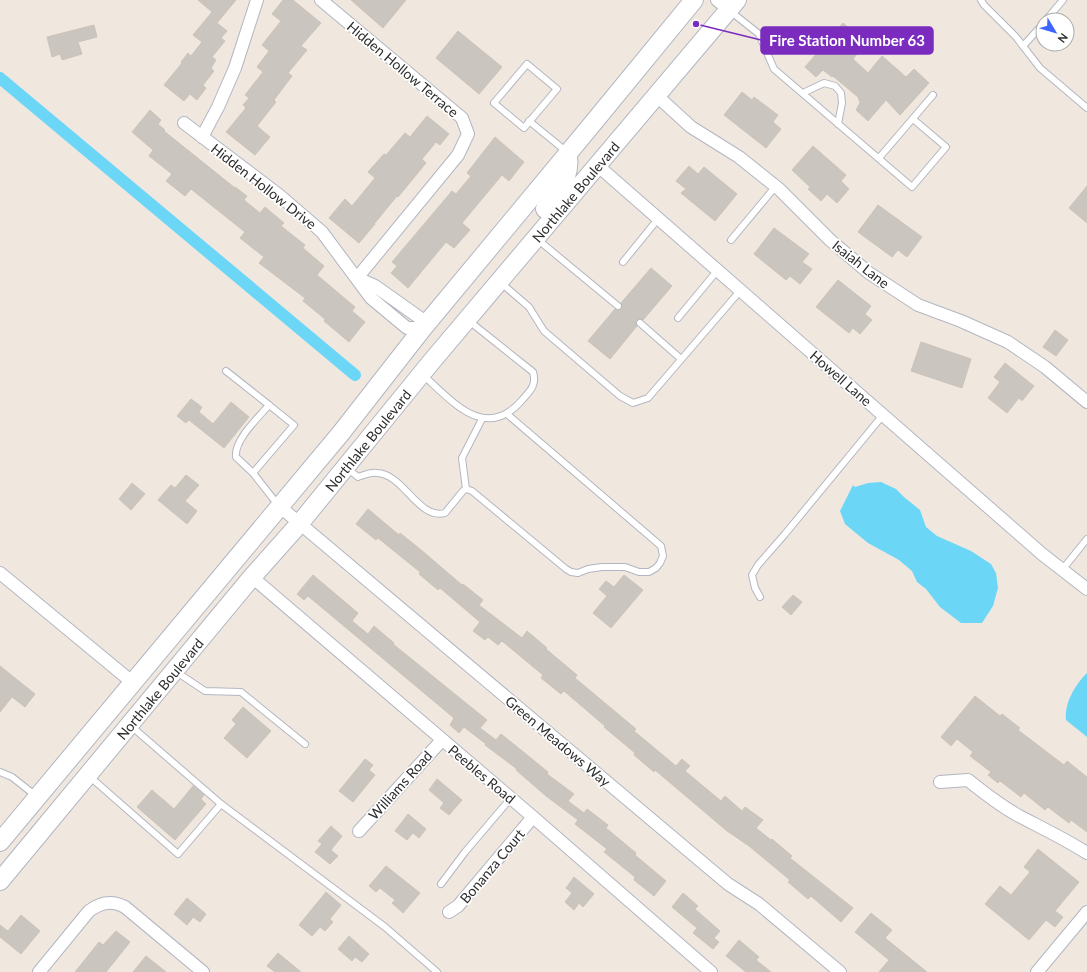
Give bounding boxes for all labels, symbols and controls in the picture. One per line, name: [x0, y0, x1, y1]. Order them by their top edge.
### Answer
north arrow: [1035, 12, 1075, 52]
street label: Hidden Hollow Terrace: [344, 17, 462, 121]
callout: Fire Station Number 63: [761, 27, 933, 54]
text: Fire Station Number 63: [769, 31, 925, 49]
text: N: [1056, 31, 1071, 46]
street label: Northlake Boulevard: [528, 138, 622, 245]
street label: Hidden Hollow Drive: [208, 140, 320, 232]
street label: Isaiah Lane: [829, 236, 893, 292]
street label: Howell Lane: [807, 347, 875, 409]
street label: Northlake Boulevard: [321, 386, 414, 495]
street label: Northlake Boulevard: [113, 634, 206, 743]
street label: Green Meadows Way: [502, 692, 615, 790]
street label: Peebles Road: [445, 741, 519, 807]
street label: Williams Road: [365, 747, 435, 823]
street label: Bonanza Court: [456, 826, 528, 906]

